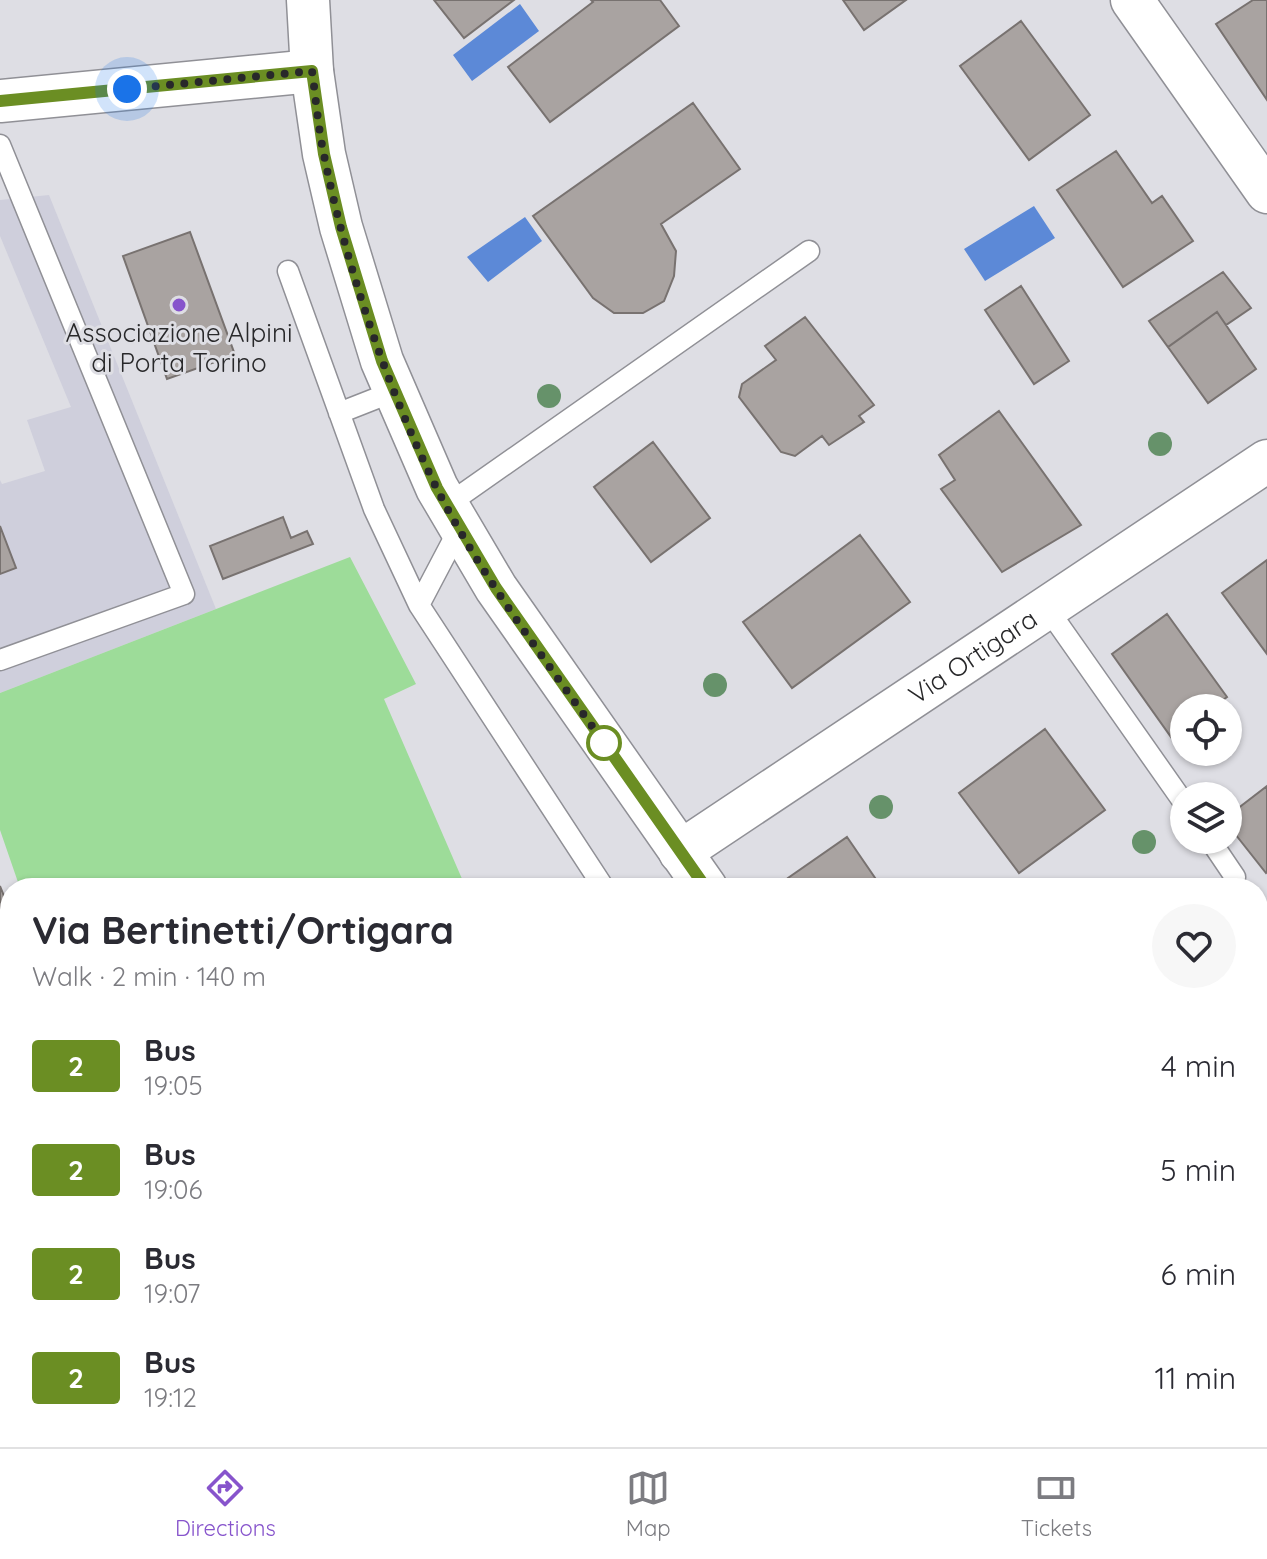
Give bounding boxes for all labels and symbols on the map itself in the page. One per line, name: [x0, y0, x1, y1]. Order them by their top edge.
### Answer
your location: [107, 69, 147, 109]
marker: Associazione Alpini di Porta Torino: [170, 296, 188, 314]
place label: Associazione Alpini di Porta Torino: [66, 316, 292, 379]
street label: Via Ortigara: [902, 602, 1043, 711]
unlabelled marker: [587, 726, 621, 760]

